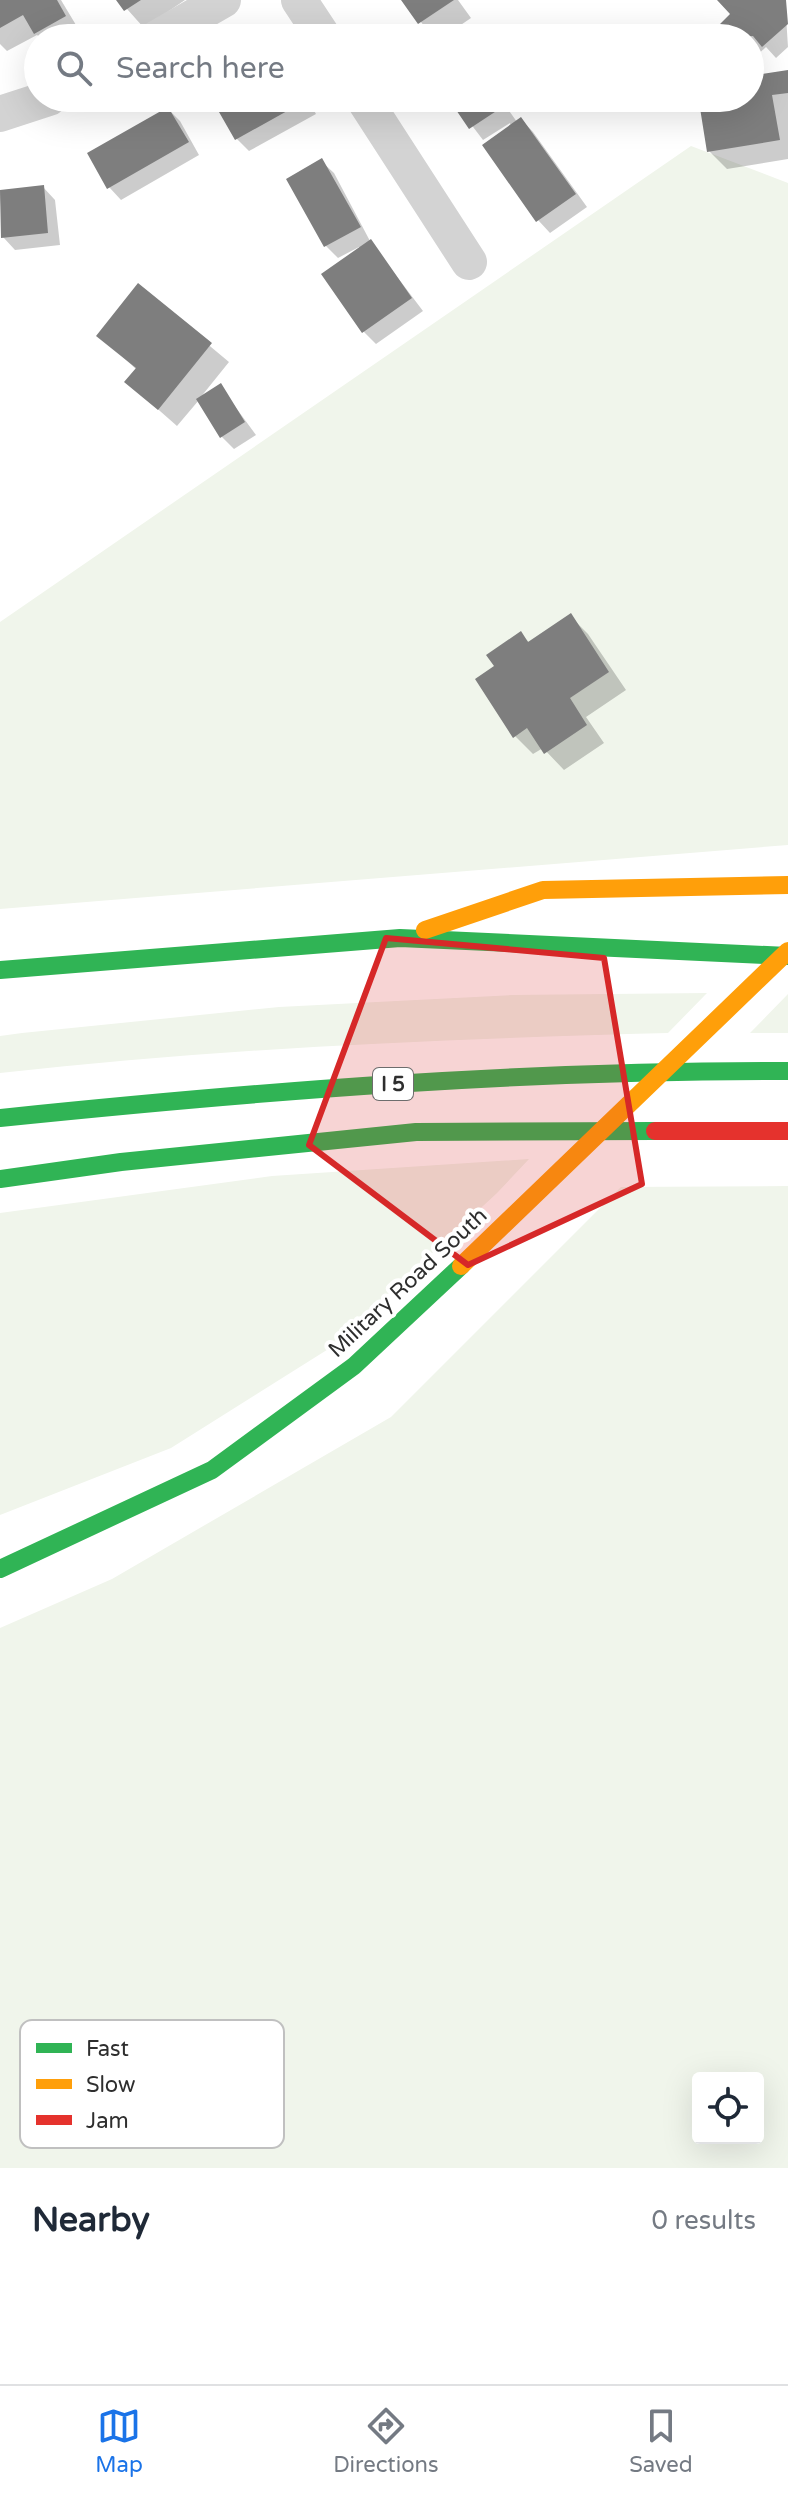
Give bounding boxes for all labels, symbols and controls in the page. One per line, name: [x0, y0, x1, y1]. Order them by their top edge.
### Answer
search box: [24, 24, 764, 112]
icon: search: [52, 46, 96, 90]
text: Search here: [116, 50, 285, 87]
road number: I 5: [373, 1068, 413, 1100]
street label: Military Road South: [323, 1203, 492, 1363]
legend: [20, 2020, 284, 2148]
text: Fast: [86, 2036, 129, 2062]
text: Slow: [86, 2072, 136, 2098]
map controls: [692, 2072, 764, 2144]
button: locate: [692, 2072, 764, 2144]
text: Jam: [86, 2108, 129, 2134]
text: Nearby: [32, 2200, 150, 2241]
text: 0 results: [651, 2205, 756, 2236]
tab: Map: [95, 2404, 143, 2478]
tab: Directions: [333, 2404, 439, 2478]
tab: Saved: [629, 2404, 693, 2478]

